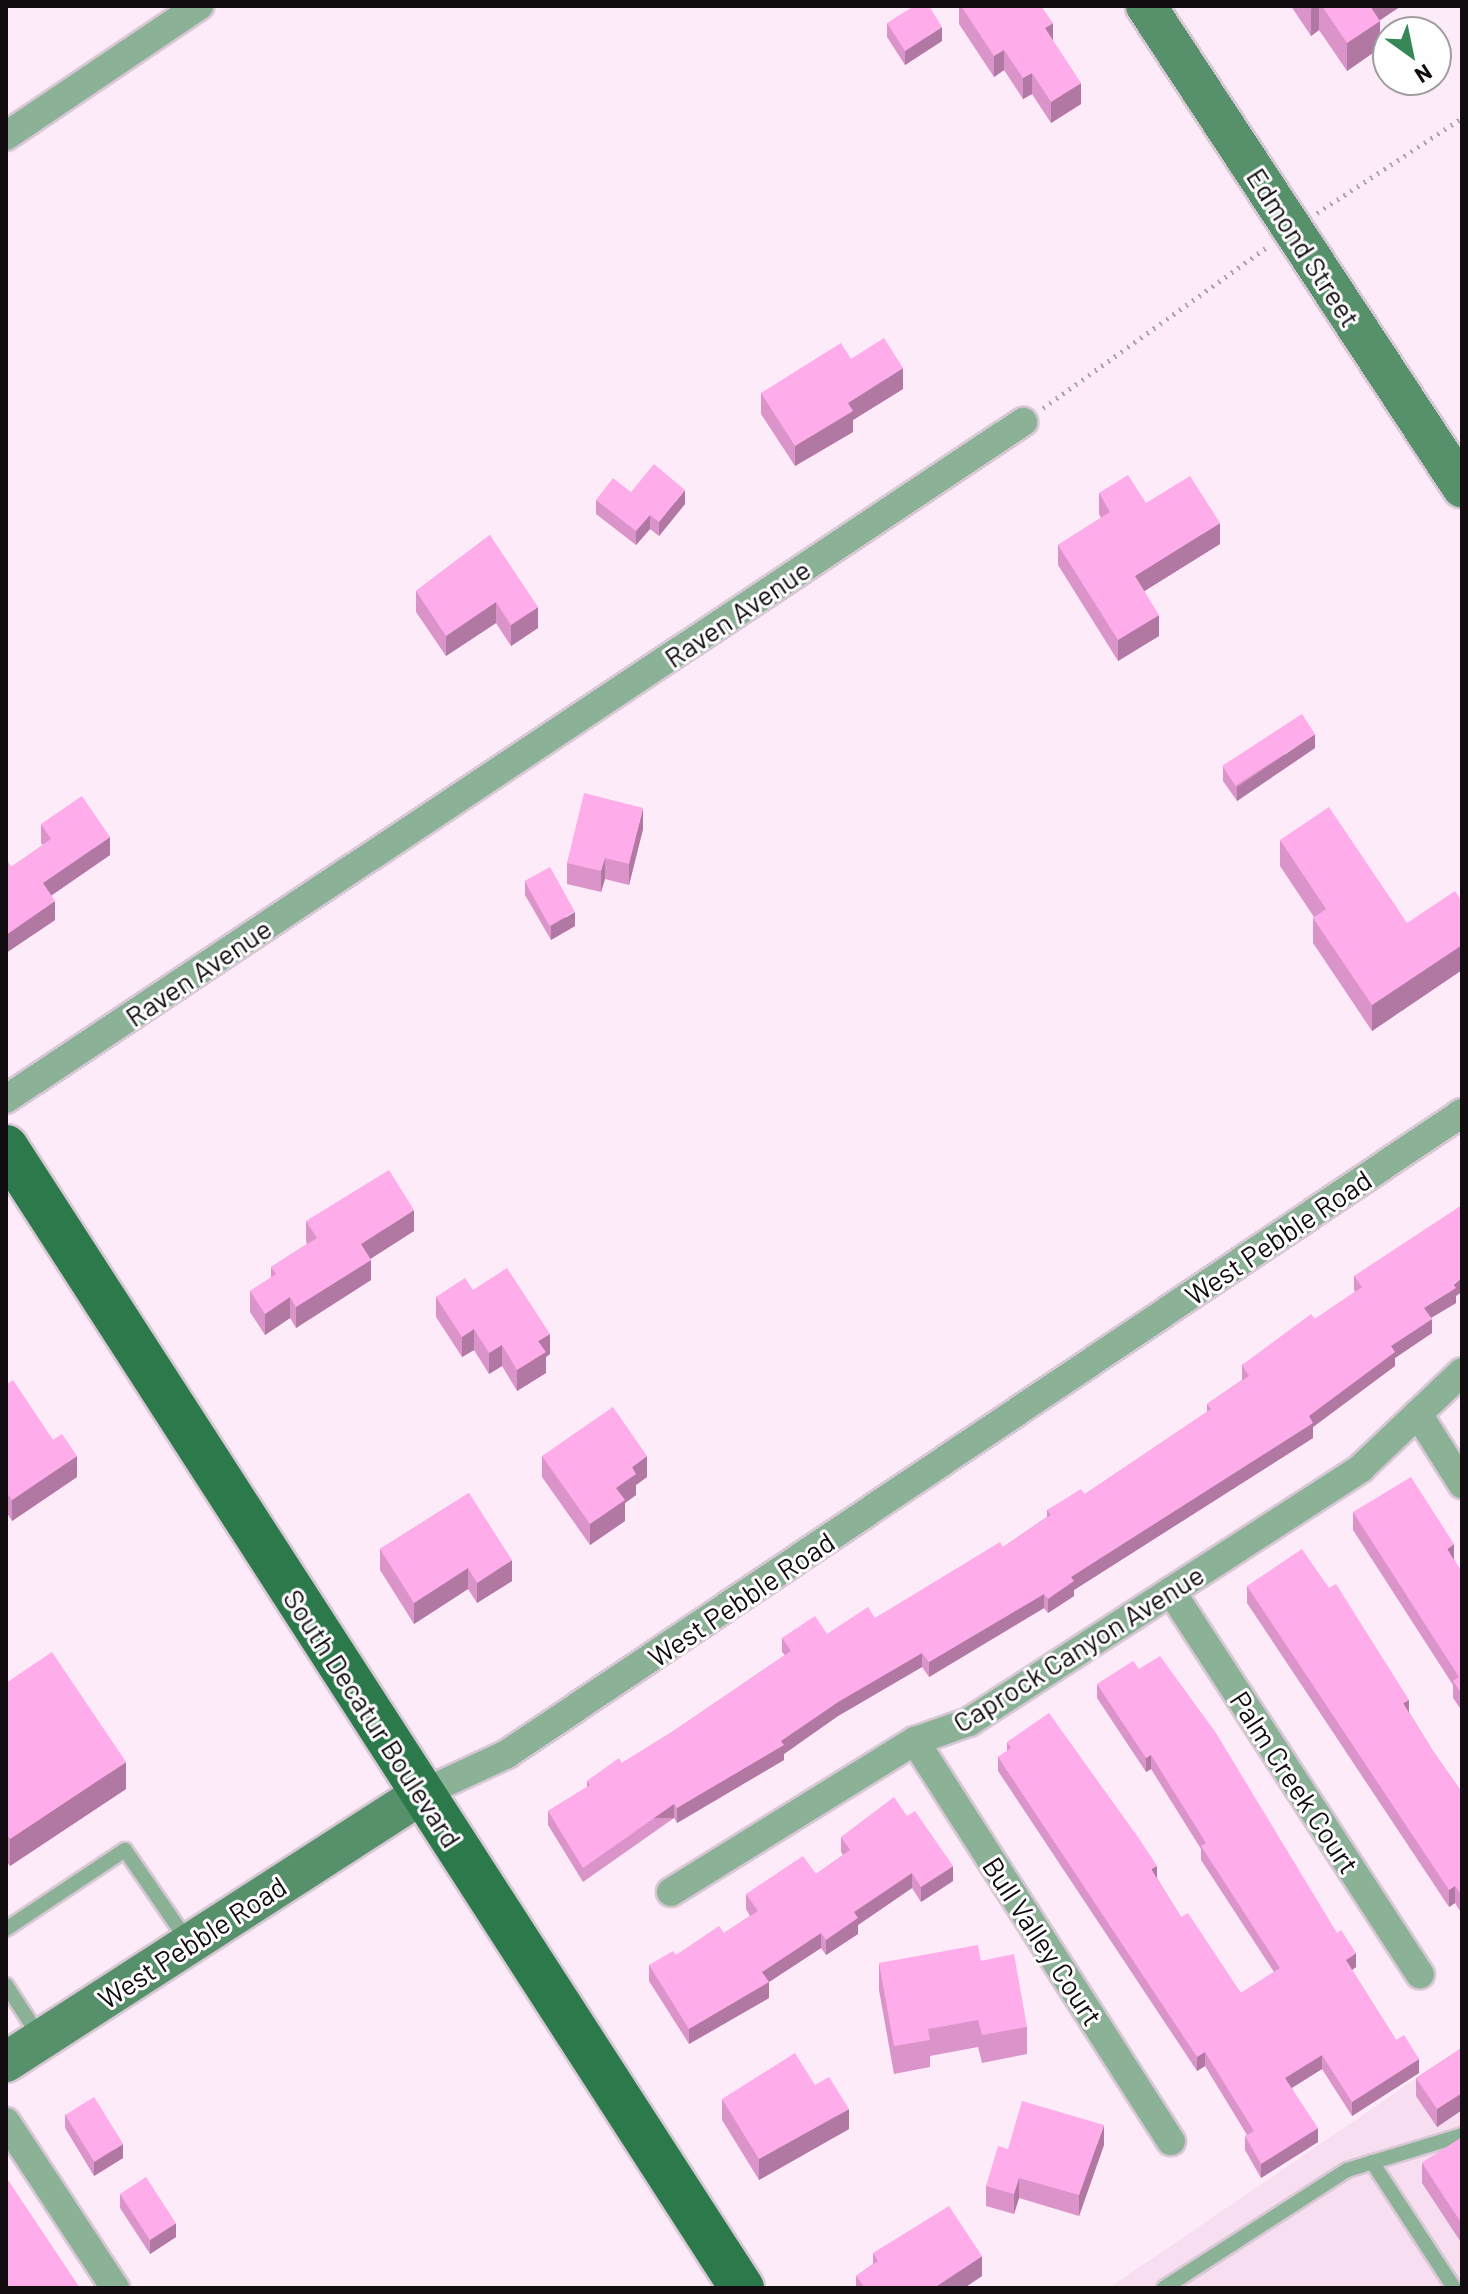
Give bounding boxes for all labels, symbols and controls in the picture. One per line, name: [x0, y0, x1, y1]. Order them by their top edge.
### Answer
north arrow: [1372, 16, 1452, 96]
text: N: [1411, 60, 1437, 89]
street label: Edmond Street: [1240, 161, 1368, 333]
street label: Raven Avenue: [658, 552, 816, 674]
street label: Raven Avenue: [119, 911, 277, 1033]
street label: West Pebble Road: [1178, 1162, 1378, 1312]
street label: West Pebble Road: [641, 1524, 841, 1674]
street label: Caprock Canyon Avenue: [946, 1557, 1210, 1739]
street label: South Decatur Boulevard: [277, 1583, 469, 1853]
street label: Palm Creek Court: [1224, 1685, 1366, 1879]
street label: Bull Valley Court: [976, 1850, 1110, 2032]
street label: West Pebble Road: [92, 1869, 292, 2015]

